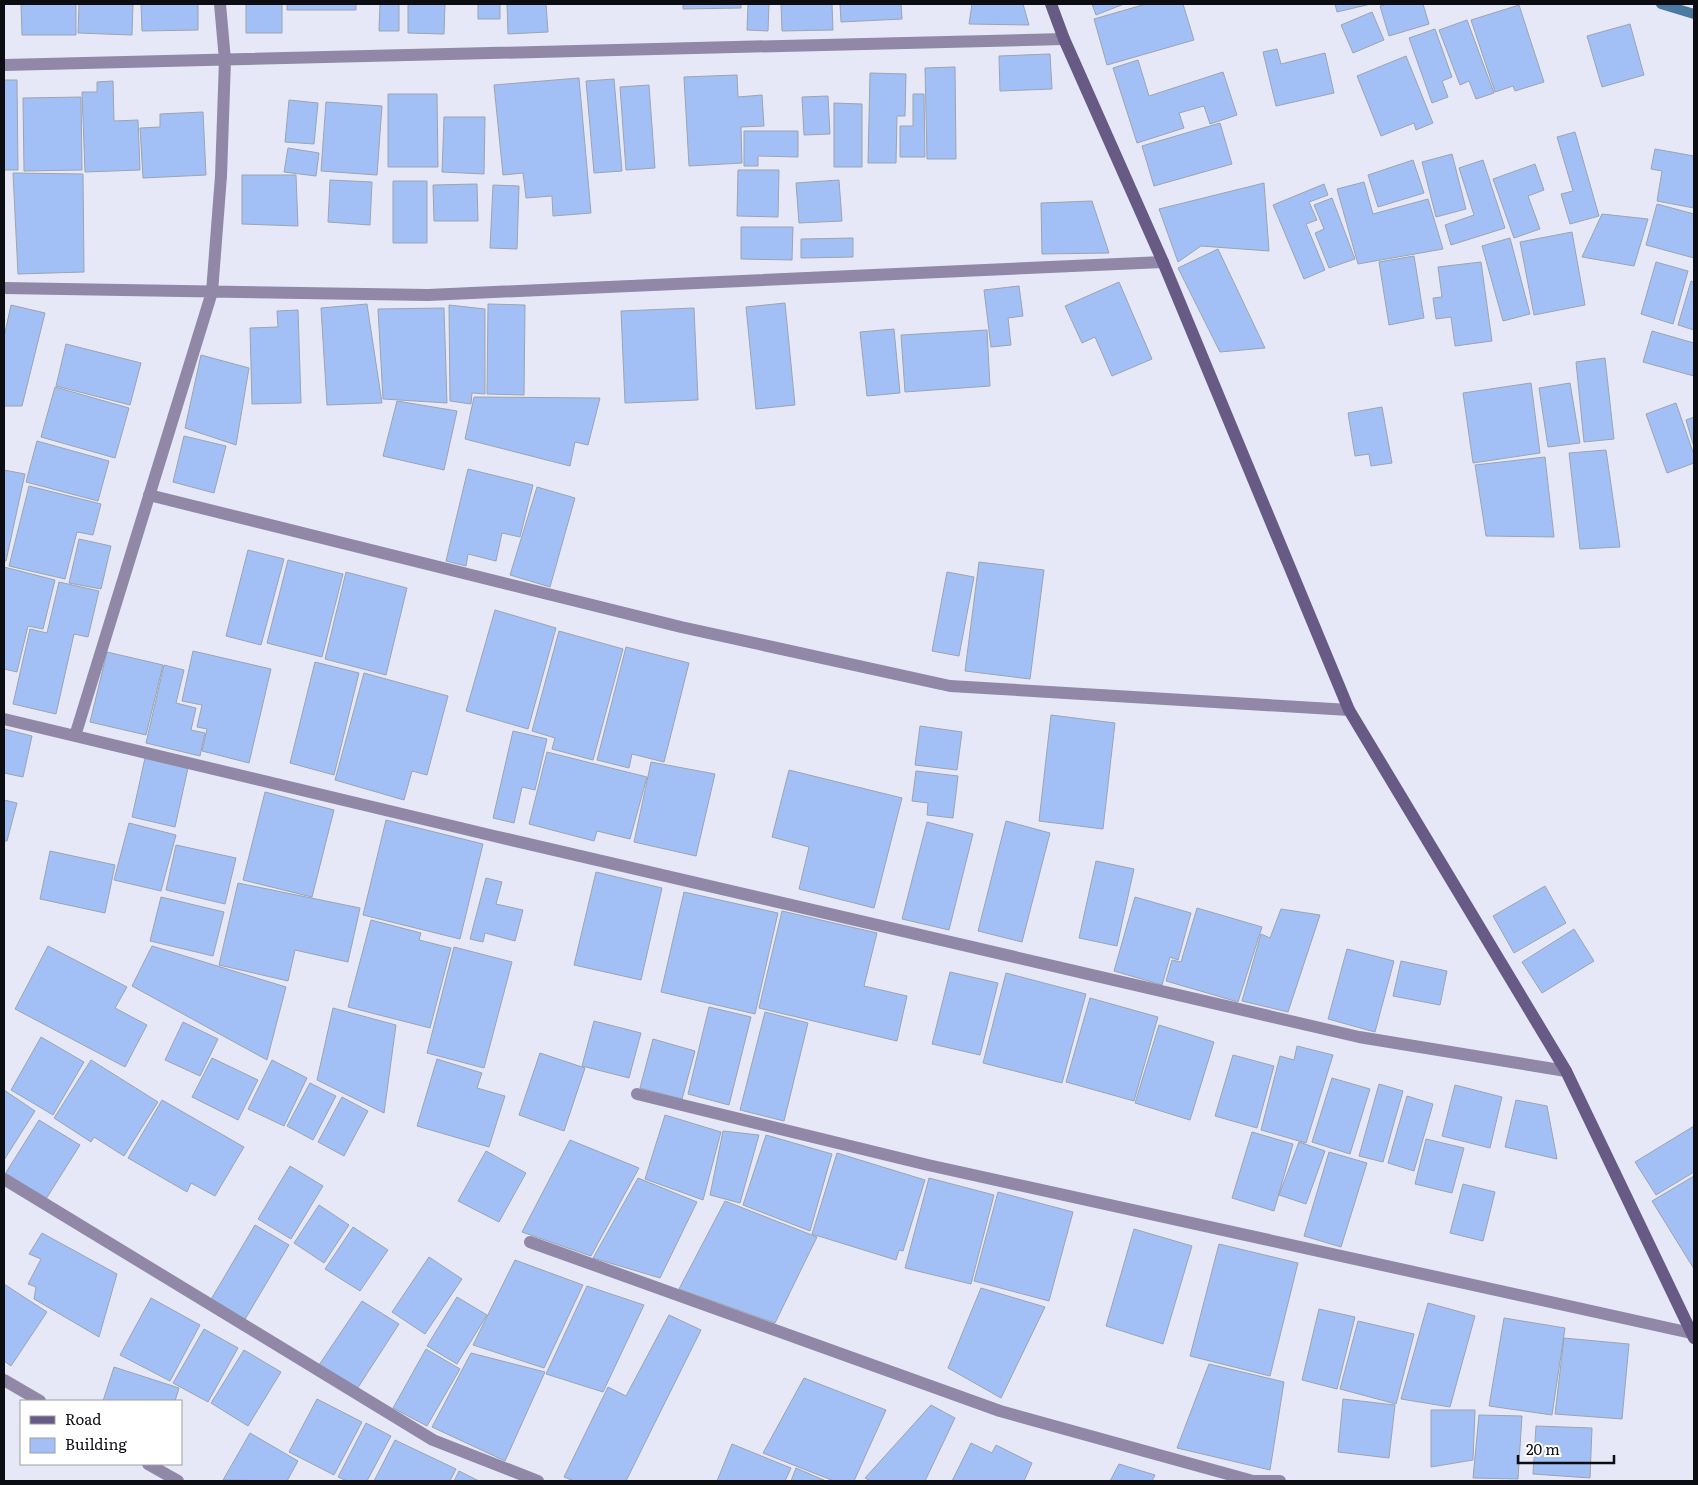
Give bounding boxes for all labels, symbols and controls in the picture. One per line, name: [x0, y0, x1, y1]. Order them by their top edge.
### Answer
legend: [20, 1400, 182, 1465]
text: Road: [65, 1407, 101, 1430]
text: Building: [65, 1432, 127, 1455]
scale bar: [1518, 1432, 1614, 1464]
text: 20 m: [1526, 1437, 1560, 1460]

